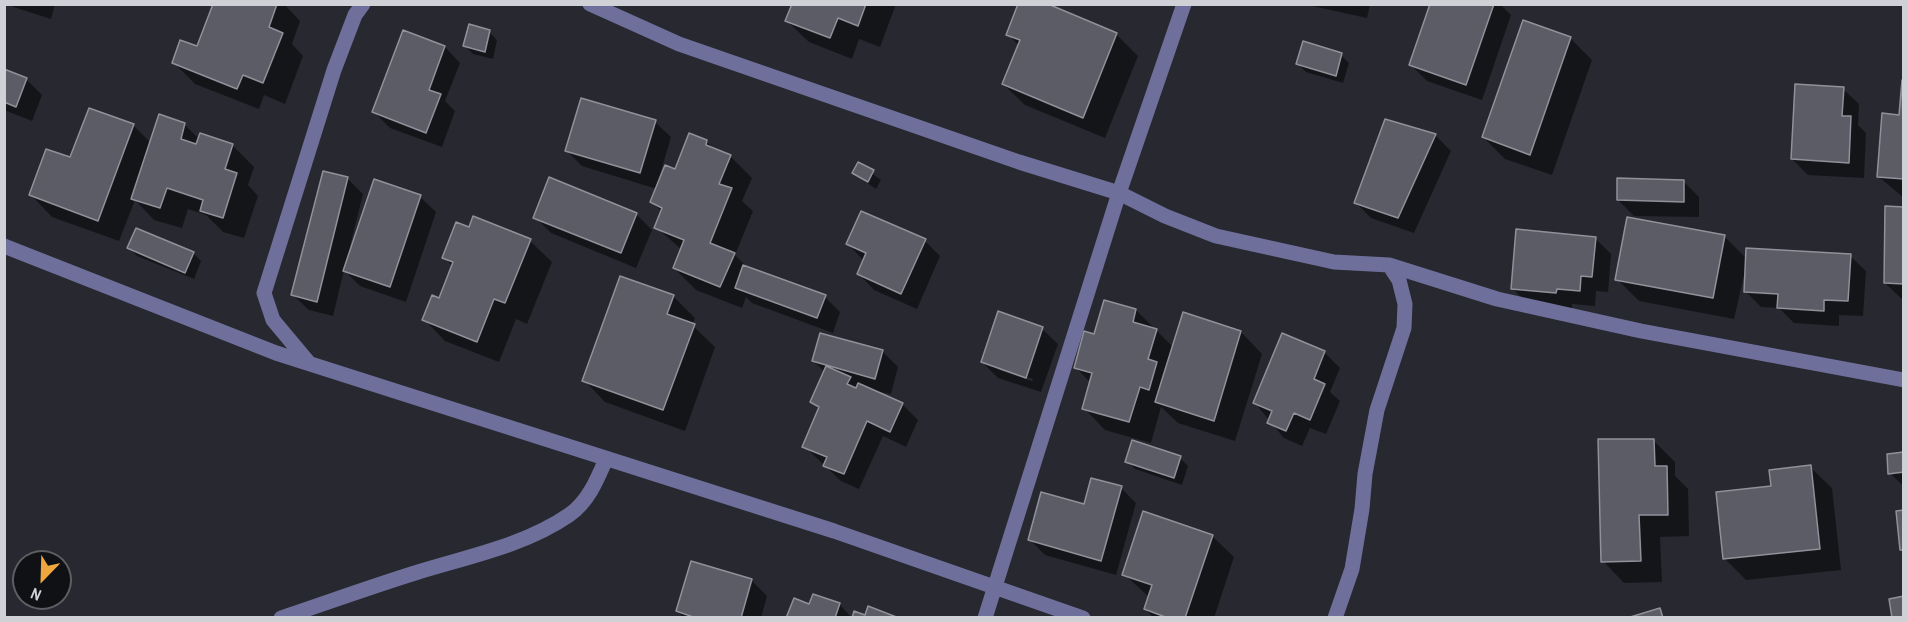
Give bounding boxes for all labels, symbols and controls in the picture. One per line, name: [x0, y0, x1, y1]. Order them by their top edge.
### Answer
north arrow: [12, 550, 72, 610]
text: N: [27, 583, 44, 607]

